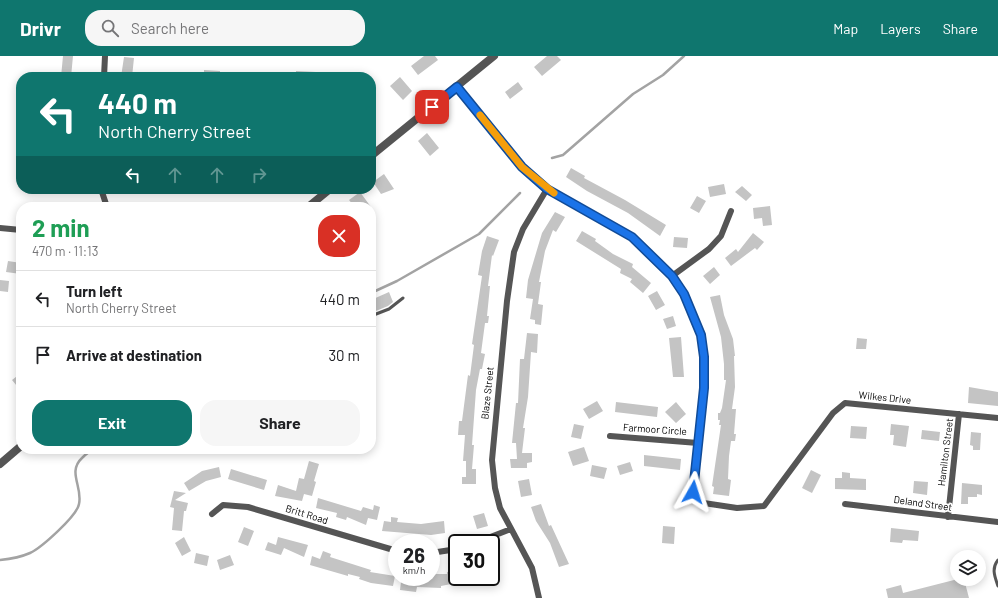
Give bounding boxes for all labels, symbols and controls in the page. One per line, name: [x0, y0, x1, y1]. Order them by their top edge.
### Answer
search box: [85, 10, 365, 46]
text: Drivr: [20, 17, 61, 40]
icon: search: [99, 17, 121, 39]
text: Search here: [131, 19, 209, 37]
text: Map: [833, 20, 858, 37]
text: Layers: [880, 20, 921, 37]
text: Share: [943, 20, 978, 37]
text: 440 m: [98, 86, 177, 120]
icon: left: [32, 88, 84, 140]
pin: [415, 90, 449, 124]
icon: arrive: [421, 96, 443, 118]
text: North Cherry Street: [98, 120, 251, 142]
icon: left: [122, 164, 144, 186]
icon: ahead: [164, 164, 186, 186]
icon: ahead: [206, 164, 228, 186]
icon: right: [248, 164, 270, 186]
text: 2 min: [32, 213, 90, 242]
button: close: [318, 215, 360, 257]
text: 470 m · 11:13: [32, 243, 98, 259]
text: Turn left: [66, 282, 122, 300]
icon: left: [32, 288, 54, 310]
text: 440 m: [320, 290, 360, 308]
text: North Cherry Street: [66, 300, 177, 316]
icon: arrive: [32, 344, 54, 366]
text: Arrive at destination: [66, 346, 202, 364]
text: 30 m: [328, 346, 360, 364]
street label: Blaze Street: [478, 366, 496, 420]
street label: Wilkes Drive: [858, 388, 912, 406]
button: Exit: [32, 400, 192, 446]
button: Share: [200, 400, 360, 446]
street label: Hamilton Street: [935, 417, 955, 487]
street label: Farmoor Circle: [623, 421, 687, 437]
position arrow: [672, 471, 714, 513]
street label: Deland Street: [893, 493, 953, 513]
street label: Britt Road: [284, 502, 330, 526]
speed limit sign: 30: [448, 534, 500, 586]
text: 26: [403, 543, 425, 567]
map controls: [950, 550, 986, 586]
button: layers: [950, 550, 986, 586]
text: km/h: [403, 564, 425, 576]

